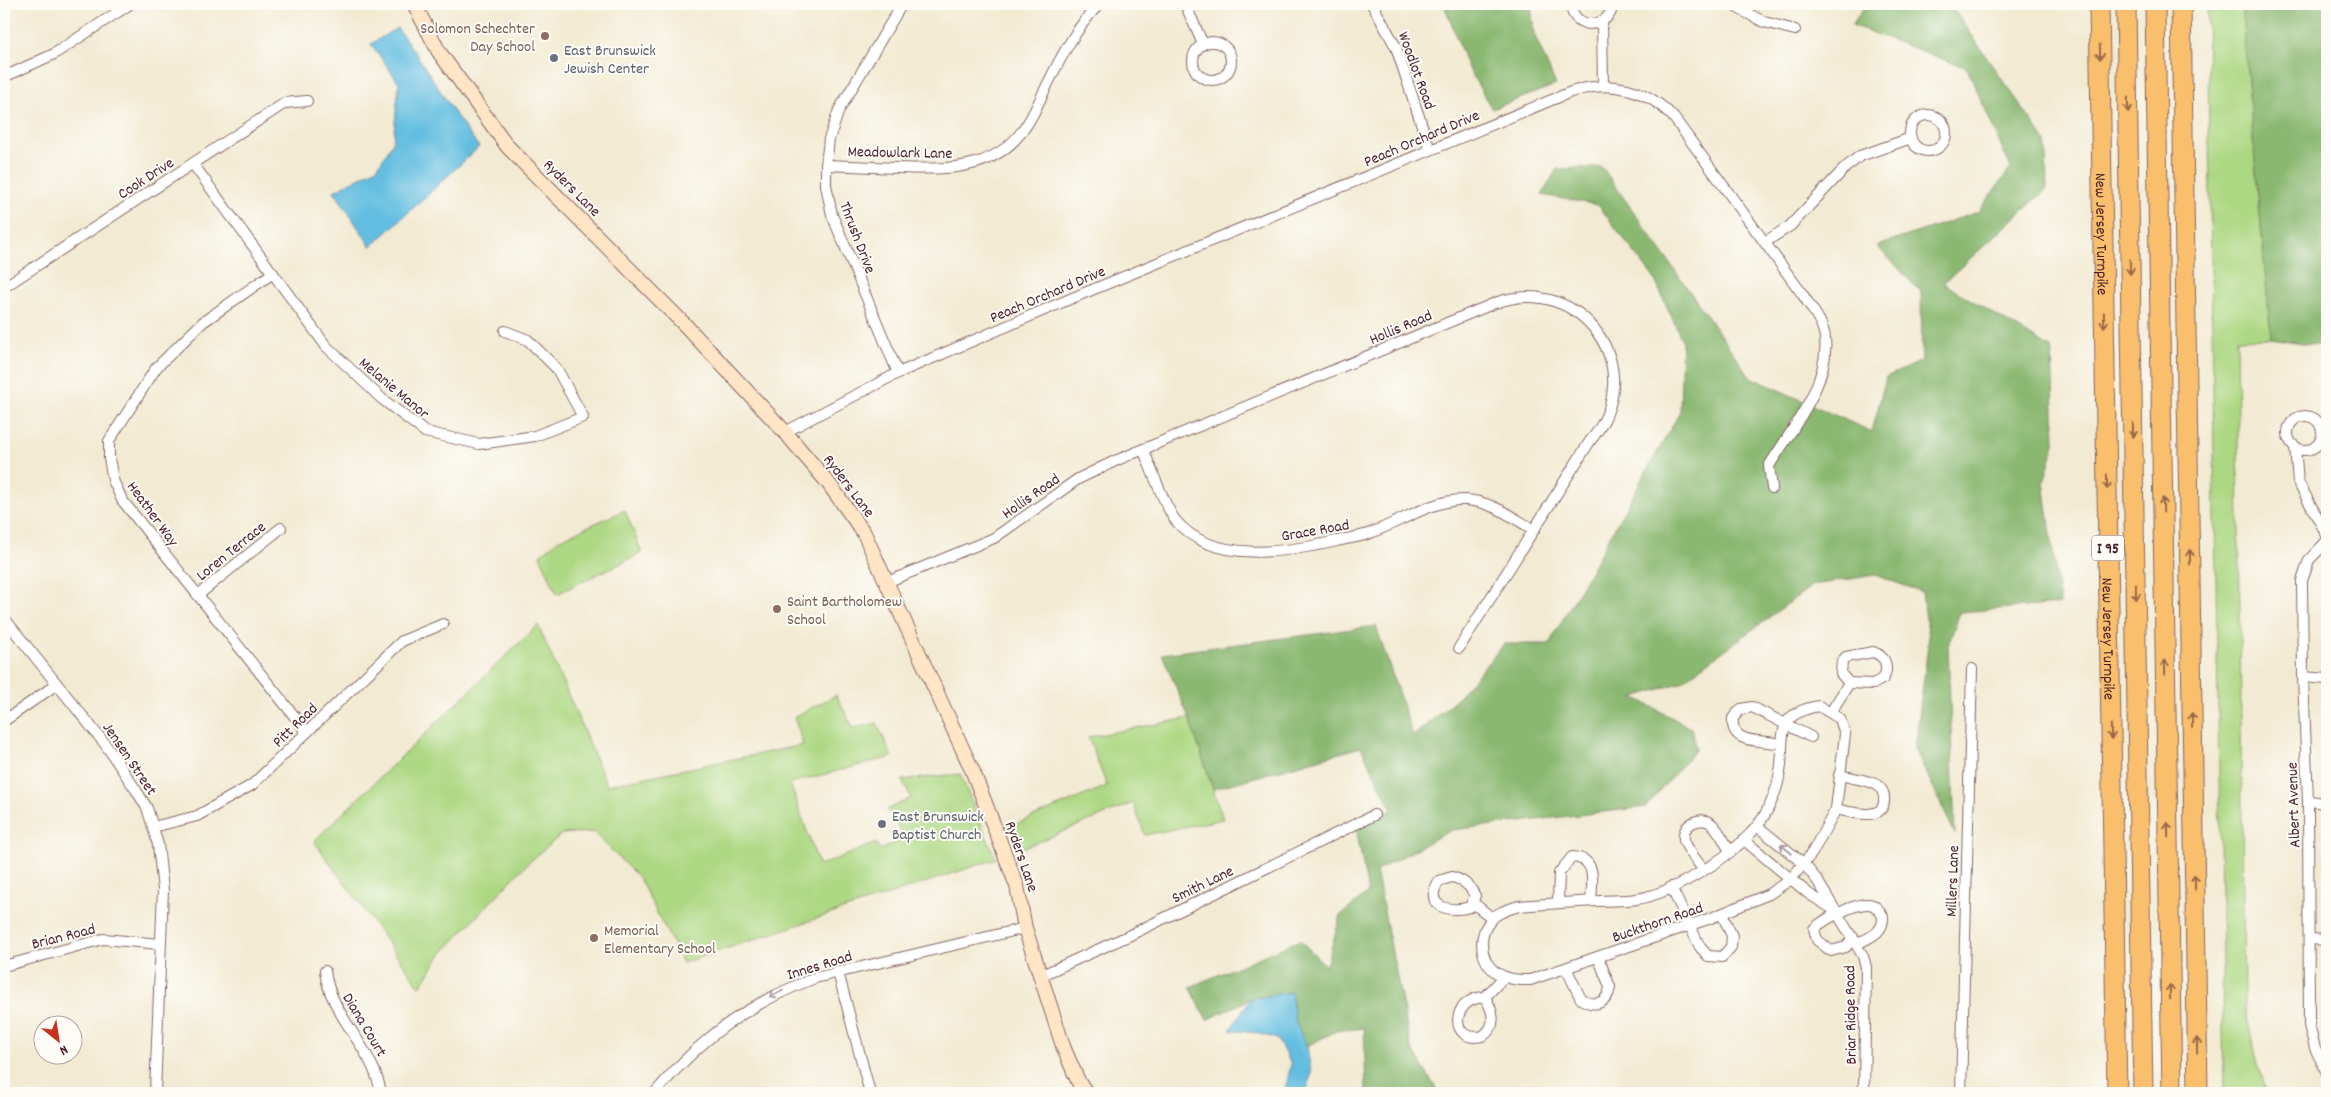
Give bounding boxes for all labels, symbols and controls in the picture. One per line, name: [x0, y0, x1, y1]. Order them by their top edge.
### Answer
place label: Solomon Schechter Day School: [420, 18, 535, 59]
street label: Woodlot Road: [1391, 29, 1440, 113]
marker: Solomon Schechter Day School: [539, 30, 551, 42]
place label: East Brunswick Jewish Center: [564, 40, 656, 81]
one-way arrow: [2095, 44, 2105, 60]
marker: East Brunswick Jewish Center: [548, 52, 560, 64]
one-way arrow: [2123, 96, 2133, 113]
street label: Peach Orchard Drive: [1361, 105, 1483, 174]
street label: Meadowlark Lane: [847, 141, 953, 166]
street label: Cook Drive: [114, 152, 179, 206]
street label: Ryders Lane: [537, 155, 605, 223]
street label: New Jersey Turnpike: [2088, 173, 2113, 295]
street label: Thrush Drive: [832, 199, 881, 277]
one-way arrow: [2126, 259, 2135, 275]
street label: Peach Orchard Drive: [987, 261, 1109, 330]
street label: Hollis Road: [1366, 305, 1436, 352]
one-way arrow: [2100, 312, 2109, 328]
street label: Melanie Manor: [353, 352, 434, 425]
one-way arrow: [2128, 422, 2138, 438]
street label: Ryders Lane: [817, 450, 879, 523]
street label: Hollis Road: [998, 469, 1065, 525]
one-way arrow: [2102, 474, 2112, 490]
street label: Heather Way: [120, 477, 184, 552]
one-way arrow: [2158, 497, 2168, 513]
street label: Grace Road: [1280, 514, 1351, 549]
street label: Loren Terrace: [192, 517, 271, 587]
road number: I 95: [2092, 536, 2124, 560]
one-way arrow: [2185, 549, 2195, 566]
street label: New Jersey Turnpike: [2094, 578, 2120, 700]
one-way arrow: [2131, 584, 2140, 600]
place label: Saint Bartholomew School: [787, 591, 902, 632]
marker: Saint Bartholomew School: [771, 603, 783, 615]
one-way arrow: [2160, 659, 2170, 676]
street label: Pitt Road: [268, 698, 324, 753]
one-way arrow: [2188, 712, 2197, 728]
street label: Jensen Street: [96, 718, 162, 801]
one-way arrow: [2106, 724, 2116, 740]
street label: Albert Avenue: [2282, 762, 2307, 848]
place label: East Brunswick Baptist Church: [892, 806, 984, 847]
marker: East Brunswick Baptist Church: [876, 818, 888, 830]
street label: Ryders Lane: [998, 818, 1043, 895]
one-way arrow: [2163, 822, 2173, 838]
one-way arrow: [1780, 844, 1793, 855]
street label: Millers Lane: [1941, 845, 1966, 917]
street label: Smith Lane: [1168, 860, 1238, 910]
one-way arrow: [2190, 874, 2200, 890]
street label: Buckthorn Road: [1609, 897, 1706, 950]
street label: Brian Road: [29, 918, 98, 956]
place label: Memorial Elementary School: [604, 920, 716, 961]
marker: Memorial Elementary School: [588, 932, 600, 944]
street label: Innes Road: [784, 946, 855, 987]
street label: Briar Ridge Road: [1839, 965, 1864, 1065]
one-way arrow: [2165, 984, 2175, 1000]
street label: Diana Court: [336, 989, 392, 1062]
one-way arrow: [769, 990, 784, 999]
north arrow: [32, 1014, 82, 1064]
one-way arrow: [2193, 1037, 2202, 1053]
text: N: [55, 1039, 71, 1060]

